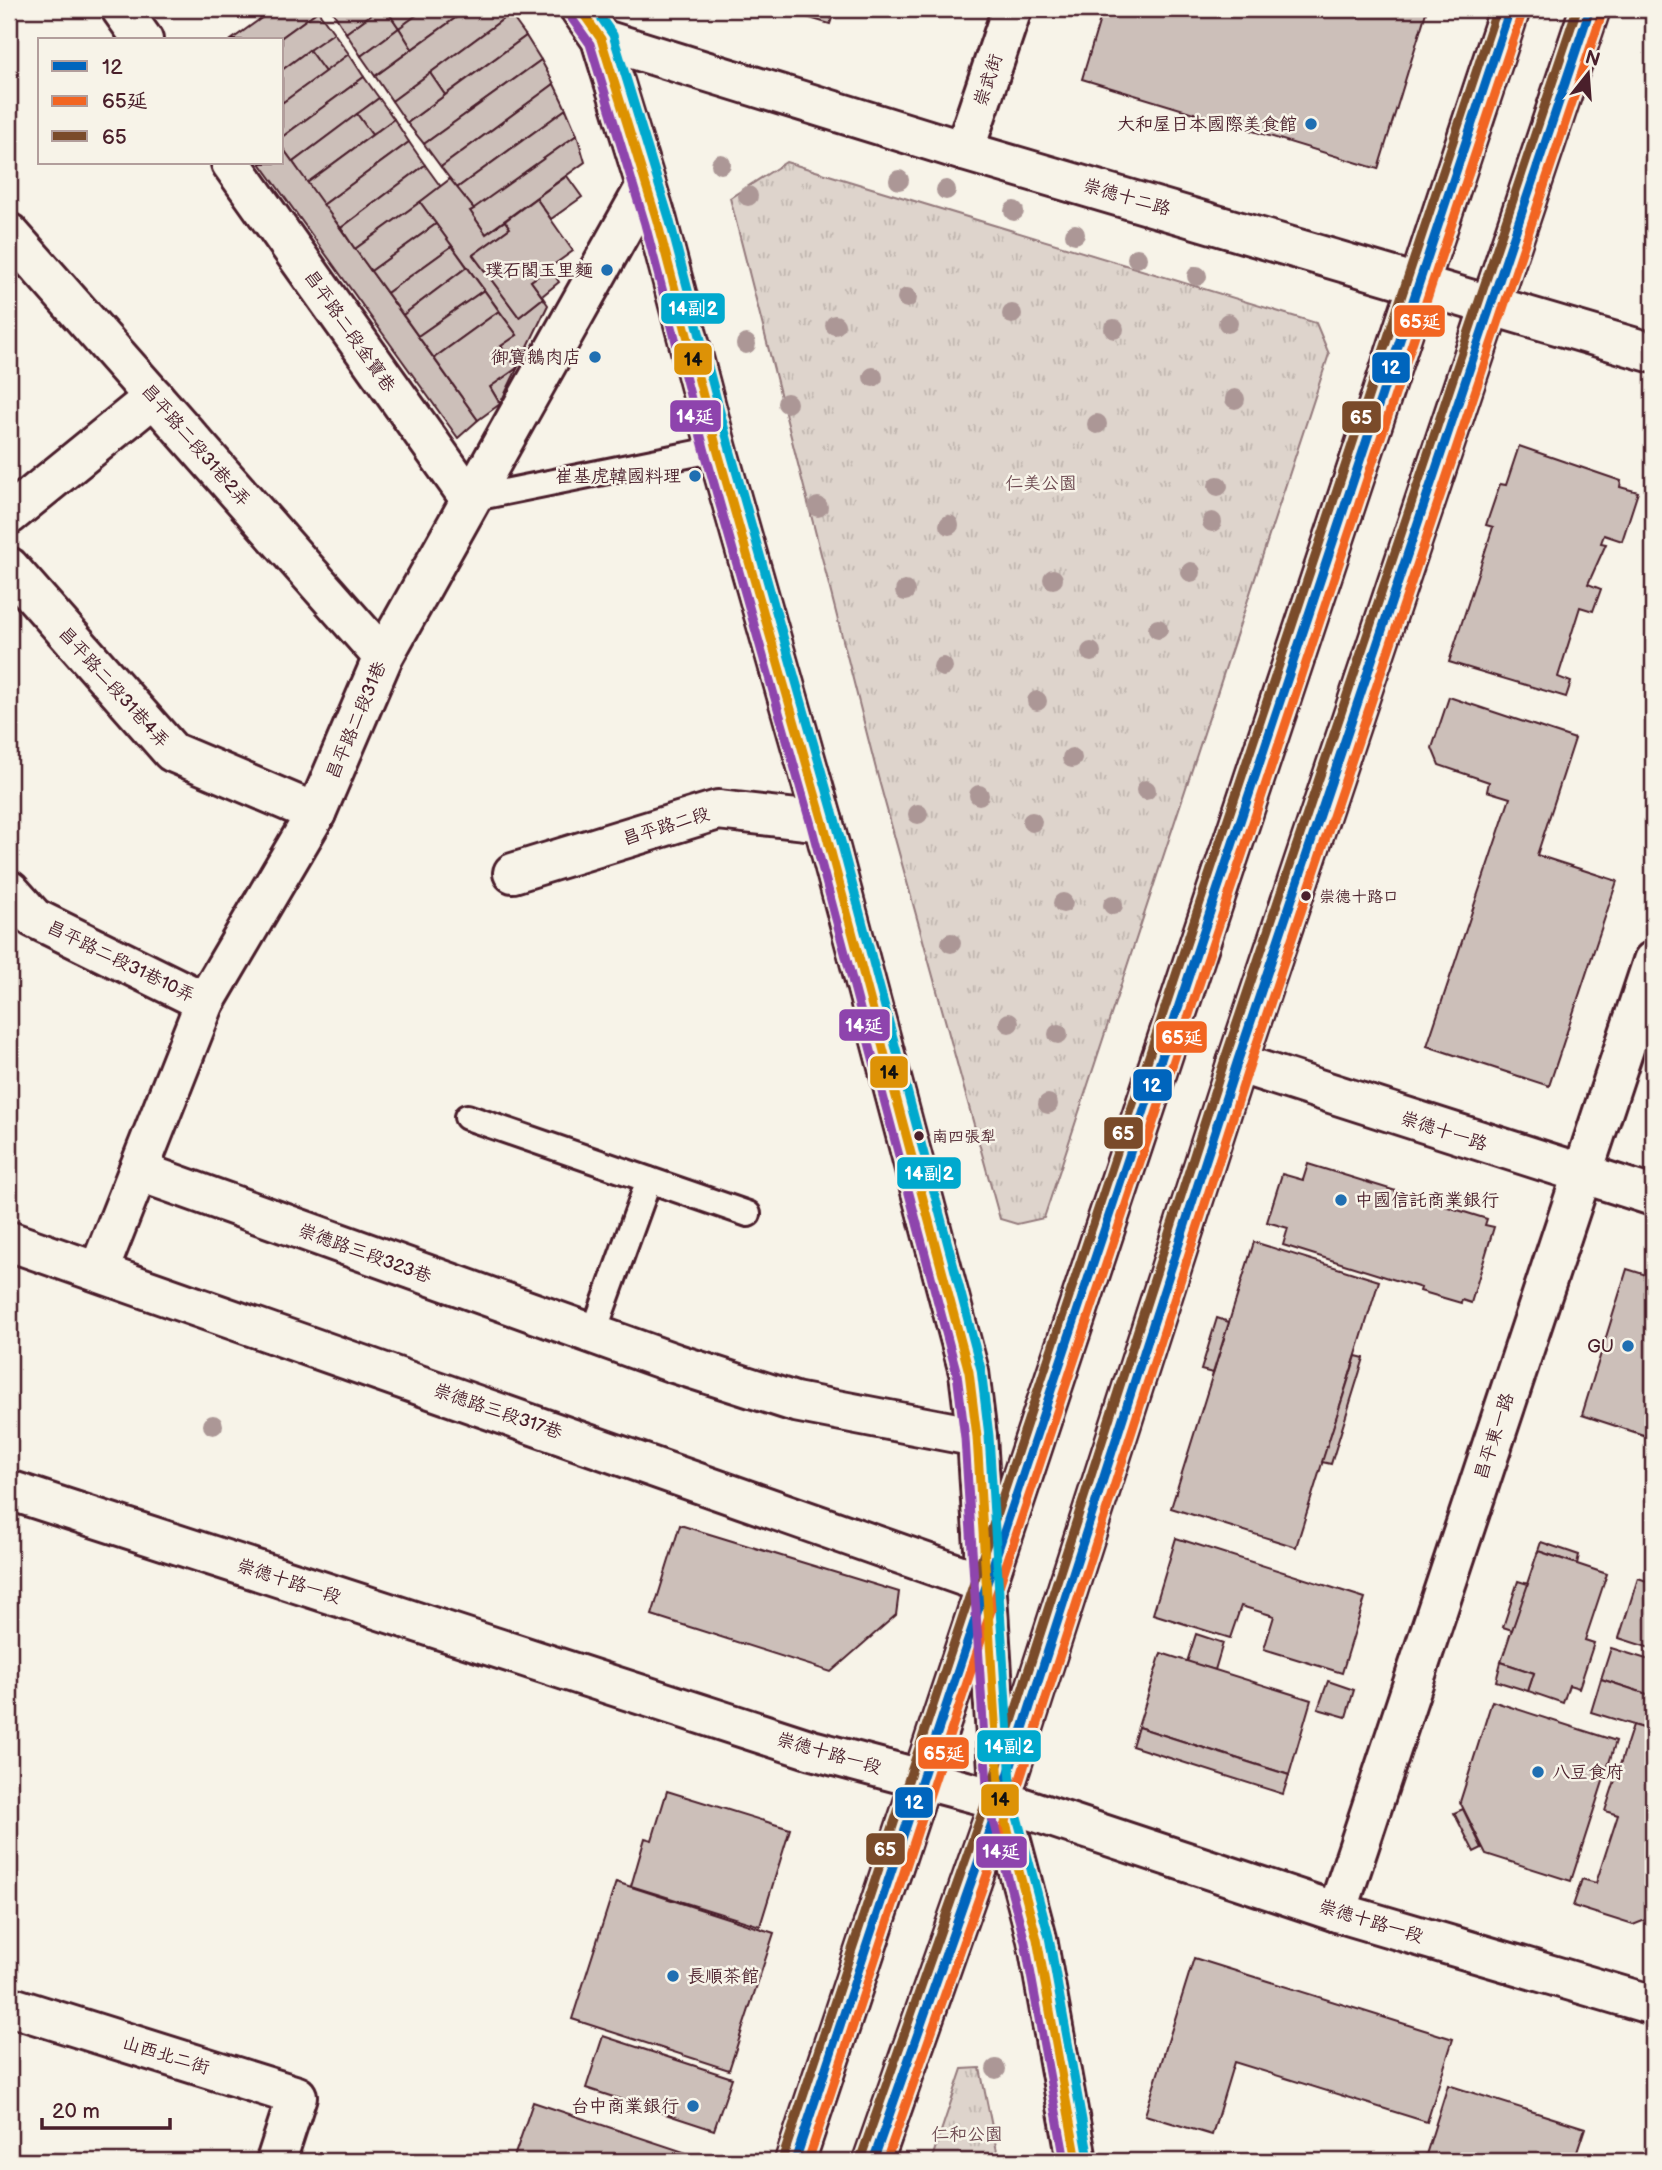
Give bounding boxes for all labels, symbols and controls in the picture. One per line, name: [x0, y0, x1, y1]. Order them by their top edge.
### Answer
legend: [38, 38, 284, 164]
north arrow: [1554, 38, 1624, 108]
text: N: [1582, 46, 1603, 72]
street label: 崇武街: [970, 51, 1007, 109]
text: 12: [102, 55, 123, 80]
text: 65延: [102, 89, 148, 114]
place label: 大和屋日本國際美食館: [1117, 114, 1297, 135]
marker: 大和屋日本國際美食館: [1303, 116, 1319, 132]
text: 65: [102, 125, 127, 150]
street label: 崇德十二路: [1081, 175, 1173, 220]
place label: 璞石閣玉里麵: [485, 260, 593, 281]
marker: 璞石閣玉里麵: [599, 262, 615, 278]
street label: 昌平路二段金寶巷: [300, 266, 399, 396]
line badge: 14副2: [660, 292, 726, 325]
text: 14副2: [668, 298, 718, 321]
line badge: 65延: [1393, 304, 1446, 338]
text: 65延: [1399, 311, 1441, 334]
line badge: 14: [673, 342, 713, 376]
place label: 御寶鵝肉店: [491, 347, 581, 368]
marker: 御寶鵝肉店: [587, 349, 603, 365]
text: 14: [683, 349, 703, 372]
line badge: 12: [1371, 351, 1411, 384]
text: 12: [1381, 357, 1401, 380]
street label: 昌平路二段31巷2弄: [137, 380, 254, 511]
line badge: 14延: [669, 399, 722, 433]
line badge: 65: [1341, 400, 1382, 434]
text: 14延: [676, 406, 714, 429]
text: 65: [1350, 407, 1372, 430]
place label: 崔基虎韓國料理: [555, 466, 681, 487]
marker: 崔基虎韓國料理: [687, 468, 703, 484]
park label: 仁美公園: [1005, 473, 1077, 494]
street label: 昌平路二段31巷4弄: [54, 623, 173, 752]
street label: 昌平路二段31巷: [322, 658, 391, 782]
street label: 昌平路二段: [620, 803, 712, 850]
place label: 崇德十路口: [1319, 888, 1399, 907]
marker: 崇德十路口: [1299, 889, 1313, 903]
street label: 昌平路二段31巷10弄: [44, 917, 198, 1006]
line badge: 14延: [838, 1008, 891, 1042]
text: 14延: [845, 1015, 883, 1038]
line badge: 65延: [1155, 1020, 1208, 1054]
text: 65延: [1161, 1027, 1203, 1050]
line badge: 14: [869, 1055, 909, 1089]
text: 14: [879, 1062, 899, 1085]
line badge: 12: [1132, 1068, 1173, 1102]
text: 12: [1142, 1075, 1162, 1098]
street label: 崇德十一路: [1398, 1108, 1490, 1155]
line badge: 65: [1103, 1116, 1144, 1150]
text: 65: [1112, 1123, 1134, 1146]
place label: 南四張犁: [932, 1128, 996, 1147]
marker: 南四張犁: [912, 1129, 926, 1143]
line badge: 14副2: [896, 1156, 962, 1190]
text: 14副2: [904, 1163, 954, 1186]
place label: 中國信託商業銀行: [1355, 1190, 1499, 1211]
marker: 中國信託商業銀行: [1333, 1192, 1349, 1208]
street label: 崇德路三段323巷: [295, 1220, 434, 1287]
place label: GU: [1587, 1336, 1614, 1357]
marker: GU: [1620, 1338, 1636, 1354]
street label: 崇德路三段317巷: [431, 1380, 565, 1443]
street label: 昌平東一路: [1471, 1390, 1518, 1482]
street label: 崇德十路一段: [234, 1555, 343, 1608]
street label: 崇德十路一段: [774, 1729, 884, 1778]
line badge: 14副2: [976, 1729, 1042, 1763]
line badge: 65延: [917, 1736, 970, 1770]
text: 14副2: [984, 1736, 1034, 1759]
text: 65延: [923, 1743, 965, 1766]
place label: 八豆食府: [1552, 1762, 1624, 1783]
marker: 八豆食府: [1530, 1764, 1546, 1780]
line badge: 14: [980, 1783, 1020, 1817]
line badge: 12: [894, 1786, 934, 1819]
text: 14: [990, 1789, 1010, 1812]
text: 12: [904, 1792, 924, 1815]
line badge: 65: [865, 1832, 906, 1866]
line badge: 14延: [975, 1835, 1028, 1869]
text: 65: [874, 1839, 896, 1862]
text: 14延: [982, 1841, 1020, 1864]
street label: 崇德十路一段: [1316, 1896, 1426, 1947]
place label: 長順茶館: [687, 1966, 759, 1987]
marker: 長順茶館: [665, 1968, 681, 1984]
street label: 山西北二街: [120, 2032, 212, 2079]
scale bar: [42, 2086, 170, 2130]
place label: 台中商業銀行: [571, 2096, 679, 2117]
marker: 台中商業銀行: [685, 2098, 701, 2114]
text: 20 m: [52, 2099, 100, 2124]
park label: 仁和公園: [931, 2124, 1003, 2145]

